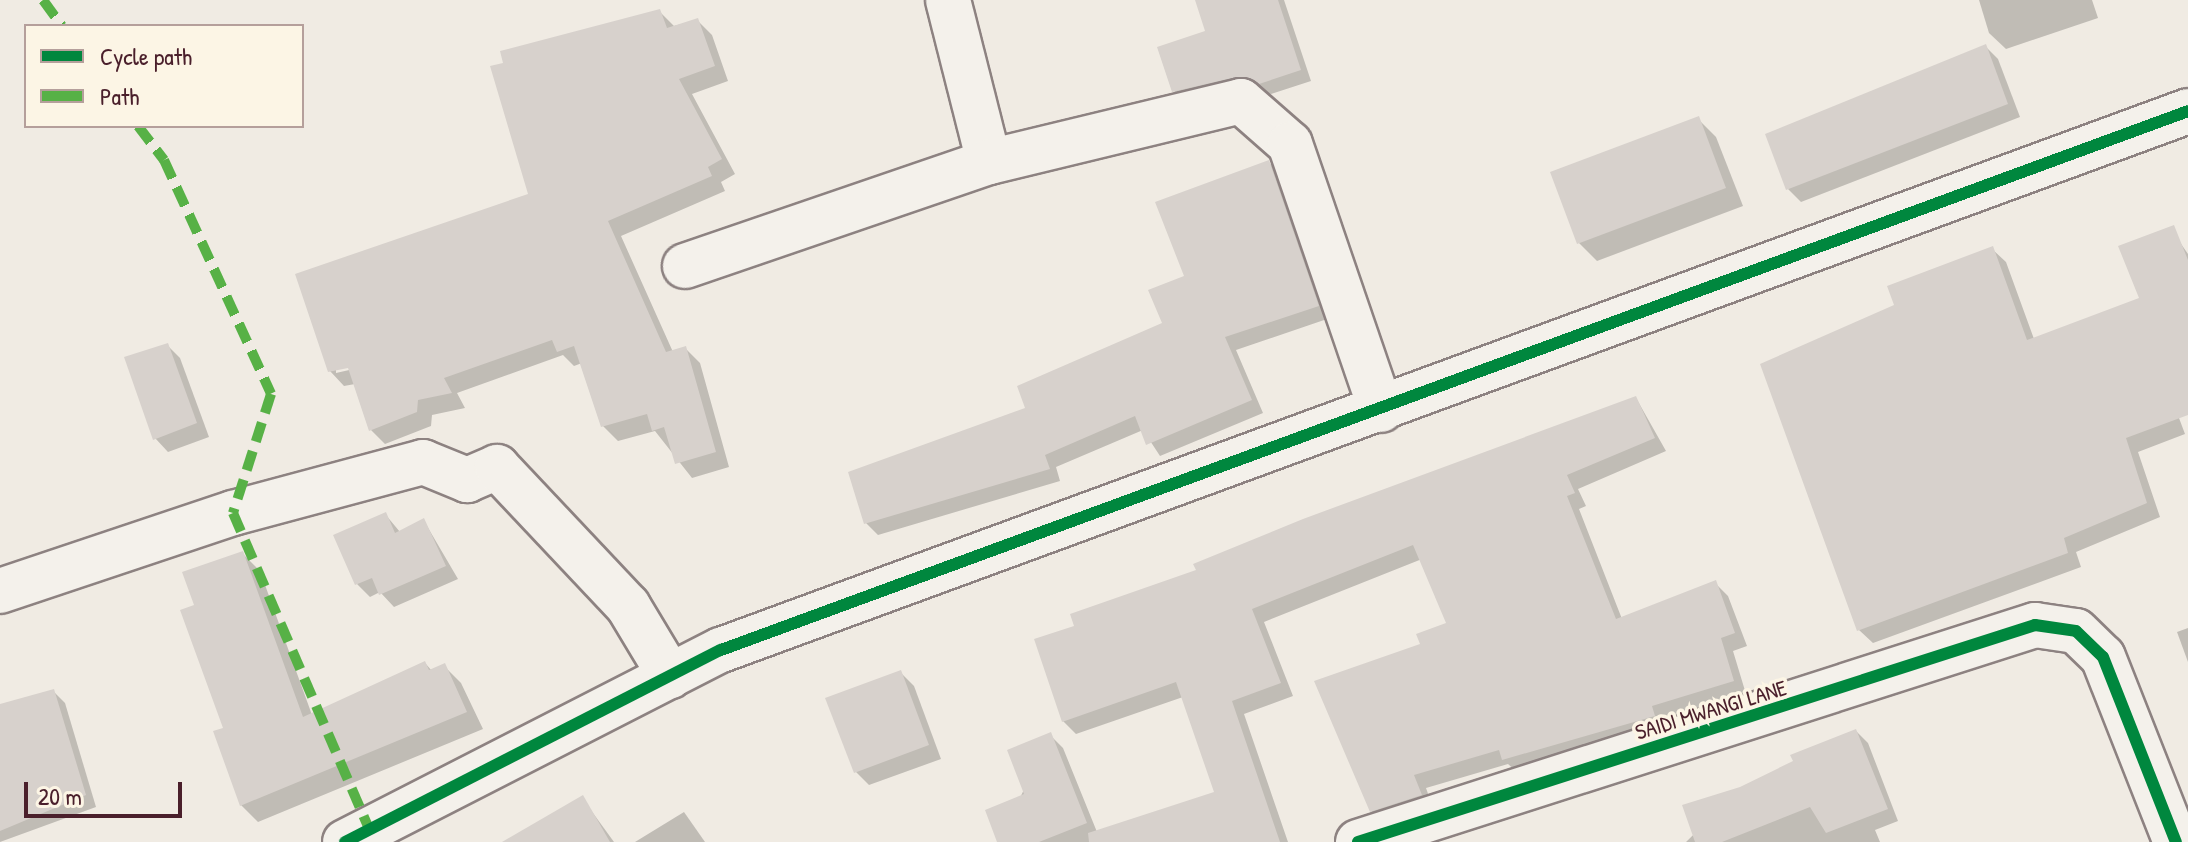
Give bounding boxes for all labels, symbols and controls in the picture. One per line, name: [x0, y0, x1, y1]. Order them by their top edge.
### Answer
legend: [24, 24, 304, 128]
text: Cycle path: [100, 40, 192, 72]
text: Path: [100, 80, 139, 112]
street label: SAIDI MWANGI LANE: [1632, 674, 1790, 746]
scale bar: [28, 766, 186, 816]
text: 20 m: [38, 780, 82, 812]

